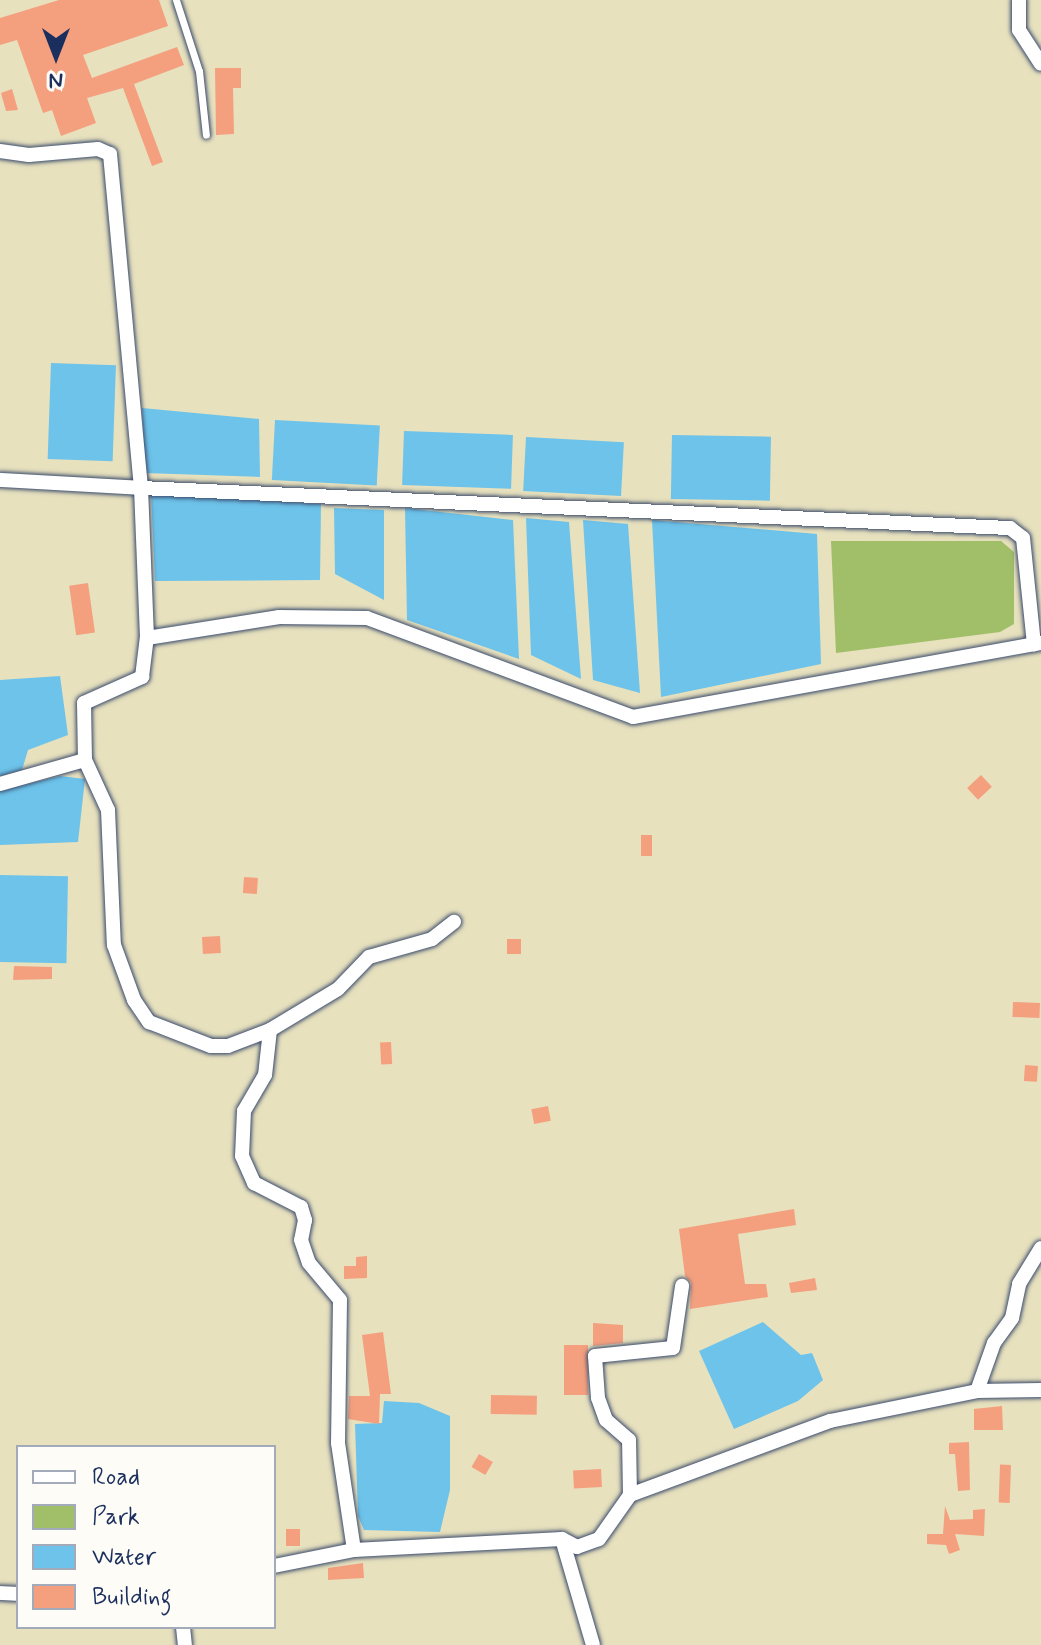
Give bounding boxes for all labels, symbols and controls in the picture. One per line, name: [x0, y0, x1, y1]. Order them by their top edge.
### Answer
north arrow: [16, 16, 96, 96]
text: N: [49, 66, 63, 94]
legend: [16, 1445, 276, 1629]
text: Road: [92, 1462, 140, 1493]
text: Park: [92, 1502, 140, 1533]
text: Water: [92, 1542, 156, 1573]
text: Building: [92, 1582, 172, 1613]

